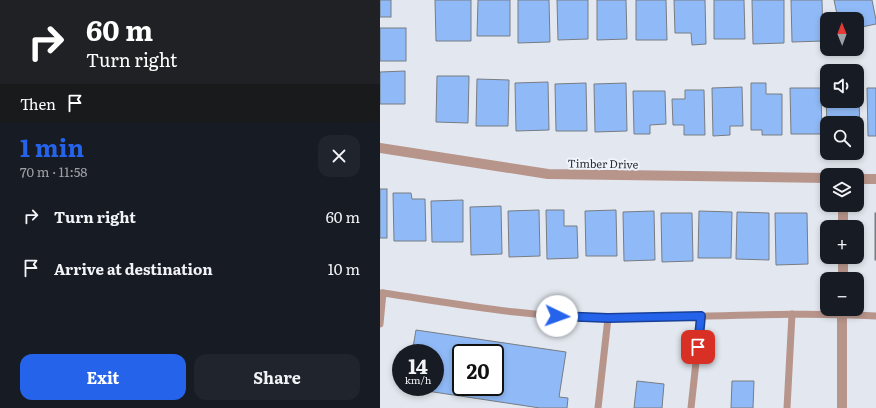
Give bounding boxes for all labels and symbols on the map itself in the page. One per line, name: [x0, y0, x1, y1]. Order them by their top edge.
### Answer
north arrow: [820, 12, 864, 56]
street label: Timber Drive: [568, 154, 639, 172]
position arrow: [536, 295, 578, 337]
pin: [681, 330, 715, 364]
speed limit sign: 20: [452, 344, 504, 396]

